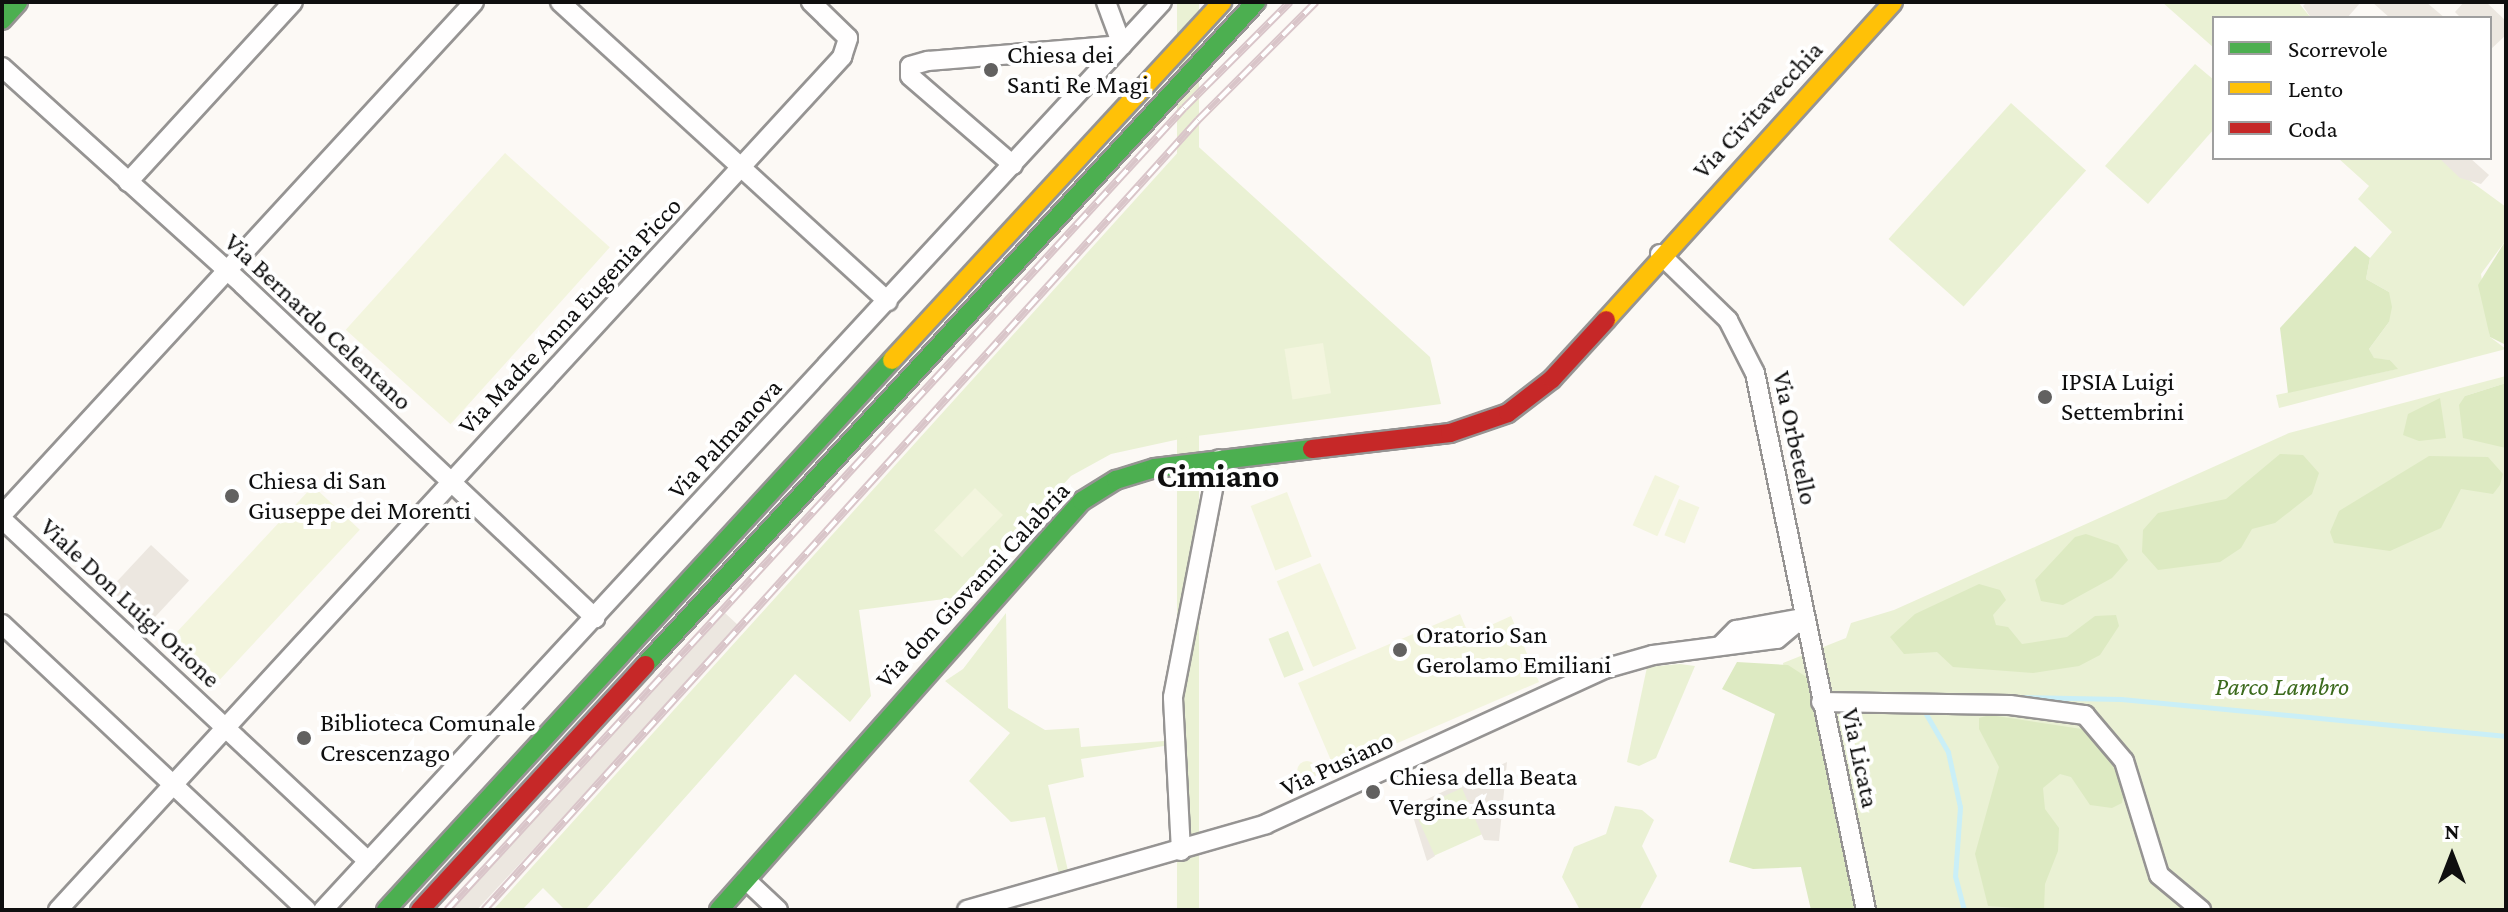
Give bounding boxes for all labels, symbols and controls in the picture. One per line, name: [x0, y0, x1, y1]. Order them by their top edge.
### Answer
legend: [2212, 16, 2492, 160]
street label: Via Civitavecchia: [1686, 35, 1830, 185]
text: Scorrevole: [2288, 35, 2388, 62]
place label: Chiesa dei Santi Re Magi: [1007, 39, 1149, 100]
marker: Chiesa dei Santi Re Magi: [982, 61, 1000, 79]
text: Lento: [2288, 75, 2343, 102]
text: Coda: [2288, 115, 2338, 142]
street label: Via Madre Anna Eugenia Picco: [452, 191, 688, 441]
street label: Via Bernardo Celentano: [218, 227, 418, 417]
place label: IPSIA Luigi Settembrini: [2061, 366, 2184, 428]
street label: Via Orbetello: [1766, 368, 1824, 508]
street label: Via Palmanova: [661, 372, 789, 506]
marker: IPSIA Luigi Settembrini: [2036, 388, 2054, 406]
district label: Cimiano: [1157, 456, 1279, 496]
place label: Chiesa di San Giuseppe dei Morenti: [248, 465, 471, 526]
street label: Via don Giovanni Calabria: [869, 475, 1077, 695]
marker: Chiesa di San Giuseppe dei Morenti: [223, 487, 241, 505]
street label: Viale Don Luigi Orione: [33, 512, 227, 694]
place label: Oratorio San Gerolamo Emiliani: [1416, 619, 1611, 680]
marker: Oratorio San Gerolamo Emiliani: [1391, 641, 1409, 659]
park label: Parco Lambro: [2215, 671, 2349, 703]
street label: Via Licata: [1834, 705, 1886, 811]
place label: Biblioteca Comunale Crescenzago: [320, 707, 536, 768]
street label: Via Pusiano: [1276, 724, 1398, 804]
marker: Biblioteca Comunale Crescenzago: [295, 729, 313, 747]
place label: Chiesa della Beata Vergine Assunta: [1389, 761, 1578, 822]
marker: Chiesa della Beata Vergine Assunta: [1364, 783, 1382, 801]
north arrow: [2412, 816, 2492, 896]
text: N: [2445, 819, 2460, 844]

